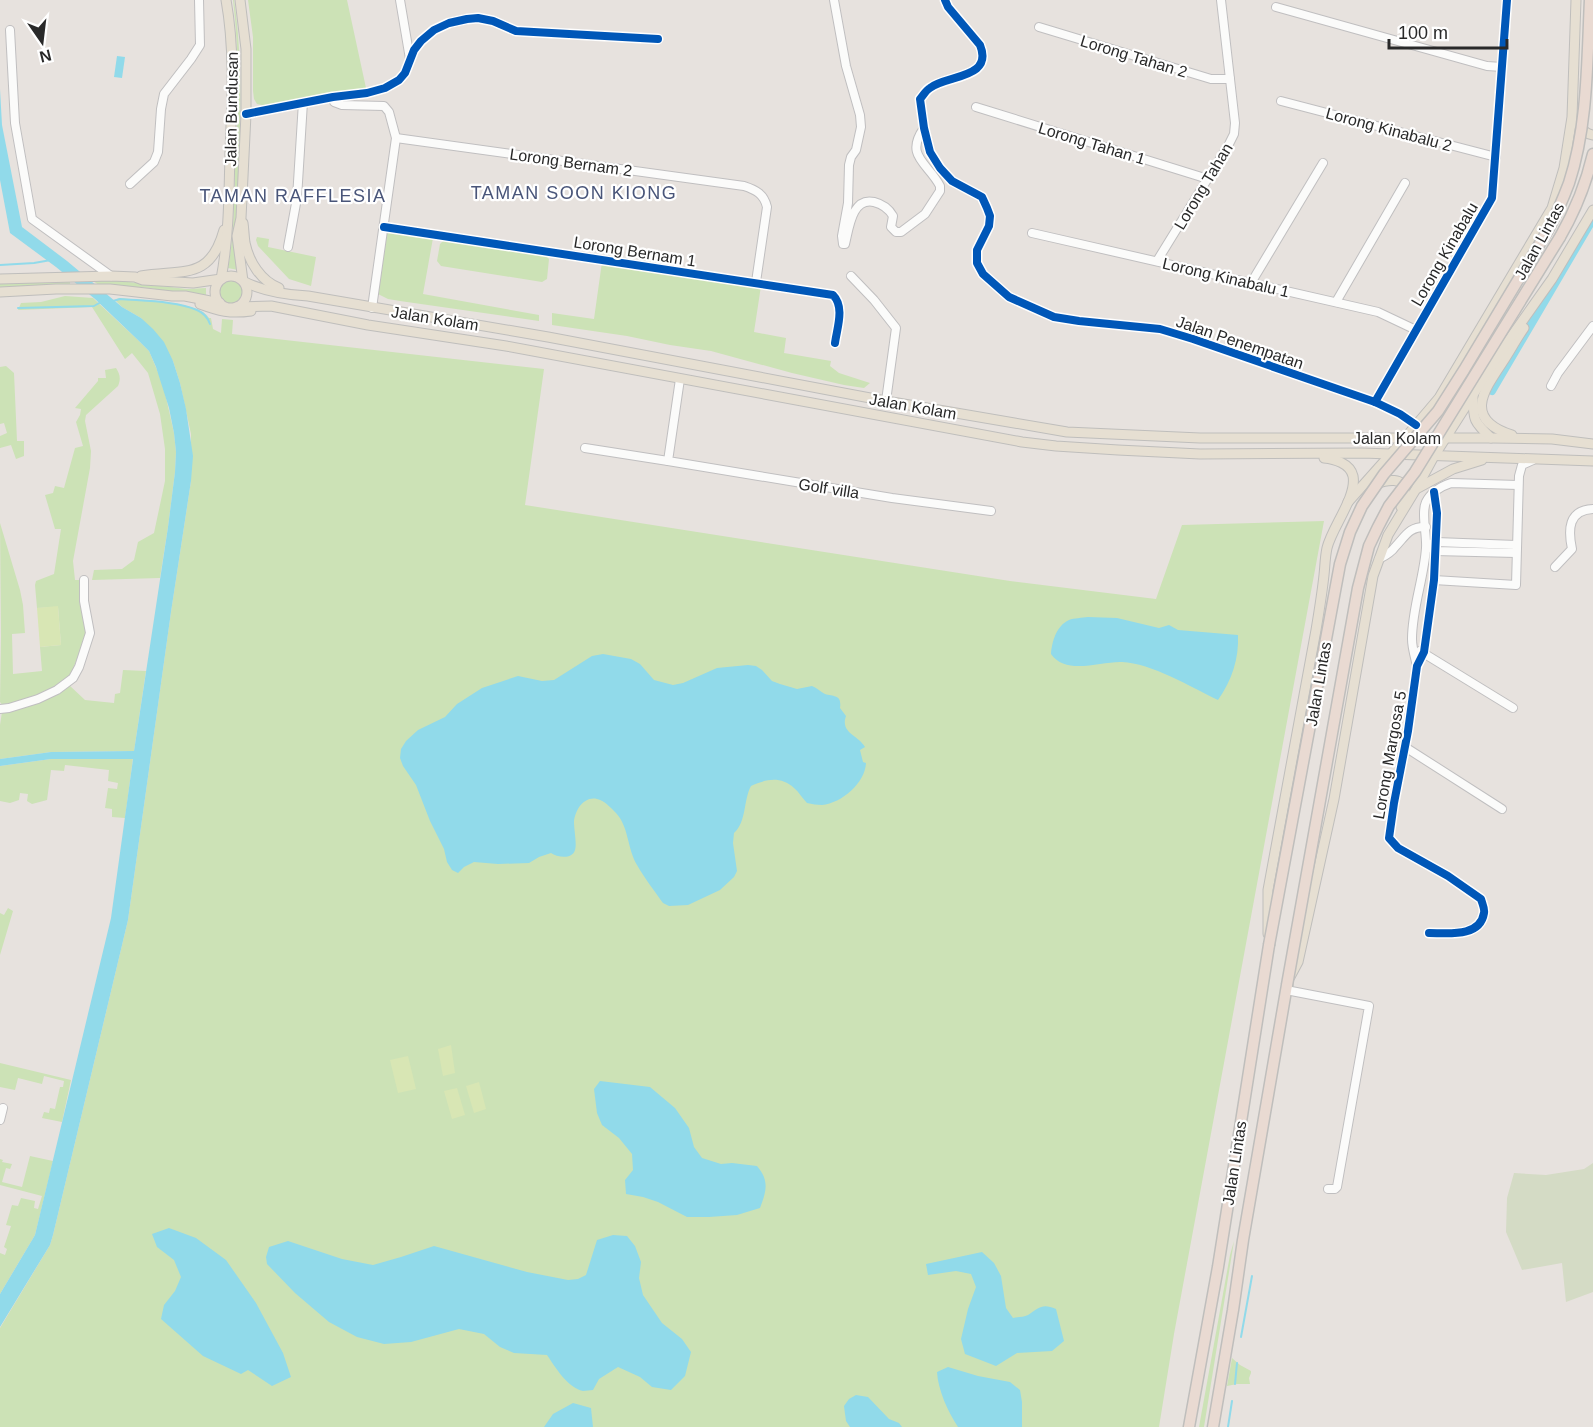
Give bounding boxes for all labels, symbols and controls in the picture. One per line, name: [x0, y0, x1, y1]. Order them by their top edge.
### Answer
north arrow: [12, 12, 72, 72]
scale bar: [1389, 12, 1508, 50]
text: 100 m: [1398, 23, 1448, 43]
street label: Lorong Tahan 2: [1078, 32, 1189, 81]
text: N: [38, 46, 53, 66]
street label: Jalan Bundusan: [222, 51, 241, 167]
street label: Lorong Kinabalu 2: [1324, 104, 1454, 155]
street label: Lorong Tahan 1: [1036, 119, 1147, 168]
street label: Lorong Tahan: [1171, 140, 1236, 232]
street label: Lorong Bernam 2: [509, 145, 633, 180]
district label: TAMAN SOON KIONG: [471, 183, 677, 203]
district label: TAMAN RAFFLESIA: [199, 186, 387, 206]
street label: Lorong Kinabalu: [1408, 200, 1481, 309]
street label: Jalan Lintas: [1511, 200, 1568, 283]
street label: Lorong Bernam 1: [573, 233, 697, 270]
street label: Lorong Kinabalu 1: [1161, 255, 1291, 300]
street label: Jalan Kolam: [390, 303, 480, 334]
street label: Jalan Penempatan: [1174, 313, 1306, 372]
street label: Jalan Kolam: [868, 390, 958, 423]
street label: Jalan Kolam: [1353, 430, 1441, 447]
street label: Golf villa: [797, 475, 861, 502]
street label: Jalan Lintas: [1303, 641, 1334, 728]
street label: Lorong Margosa 5: [1370, 690, 1409, 821]
street label: Jalan Lintas: [1219, 1120, 1250, 1207]

